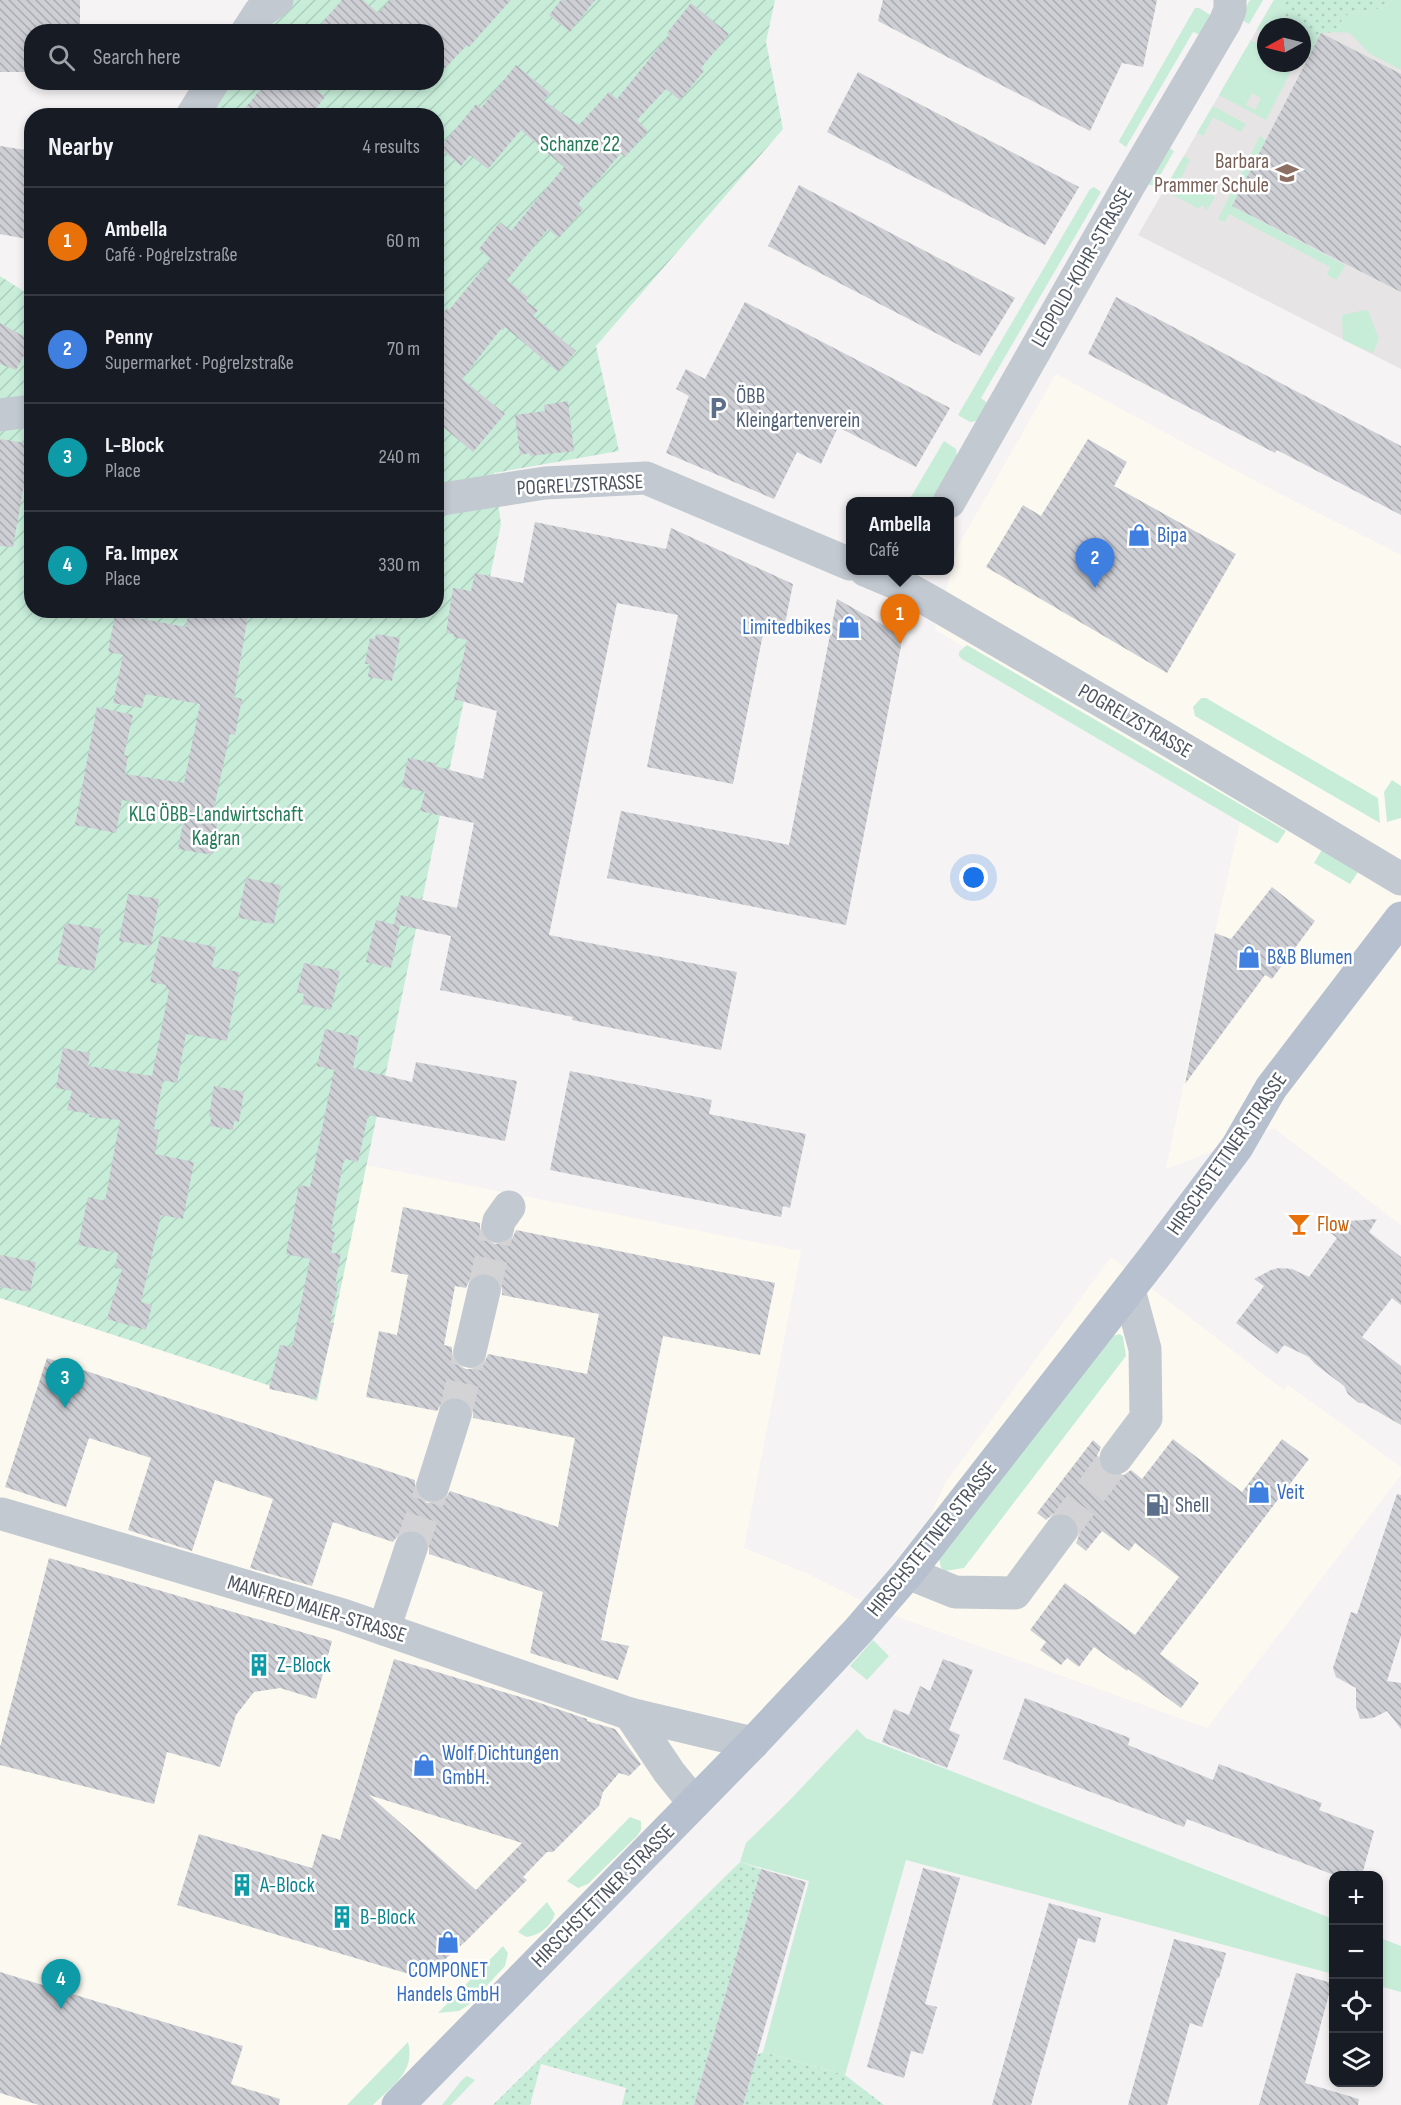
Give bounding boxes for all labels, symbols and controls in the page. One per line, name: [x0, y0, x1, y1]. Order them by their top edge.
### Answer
north arrow: [1257, 18, 1311, 72]
search box: [24, 24, 444, 90]
icon: search: [45, 41, 78, 74]
text: Search here: [93, 44, 180, 71]
text: Nearby: [48, 132, 114, 163]
park label: Schanze 22: [540, 132, 620, 157]
text: 4 results: [363, 135, 420, 159]
place label: Barbara Prammer Schule: [1154, 149, 1269, 198]
school or university icon: Barbara Prammer Schule: [1274, 160, 1300, 186]
street label: LEOPOLD-KOHR-STRASSE: [1026, 183, 1138, 351]
text: Ambella: [105, 216, 167, 243]
text: 1: [64, 229, 71, 253]
text: 60 m: [386, 229, 420, 253]
text: Café · Pogrelzstraße: [105, 243, 238, 267]
text: Penny: [105, 324, 153, 351]
text: 2: [63, 337, 72, 361]
text: 70 m: [387, 337, 420, 361]
text: Supermarket · Pogrelzstraße: [105, 351, 294, 375]
place label: ÖBB Kleingartenverein: [736, 384, 860, 433]
parking icon: ÖBB Kleingartenverein: [705, 395, 731, 421]
text: L-Block: [105, 432, 164, 459]
text: 3: [63, 445, 72, 469]
text: 240 m: [379, 445, 420, 469]
text: Place: [105, 459, 141, 483]
street label: POGRELZSTRASSE: [516, 469, 644, 501]
popup: [846, 497, 954, 575]
text: Ambella: [869, 511, 931, 538]
shop icon: Bipa: [1126, 522, 1152, 548]
place label: Bipa: [1157, 523, 1187, 548]
text: Café: [869, 538, 899, 562]
pin: 2: [1076, 538, 1114, 588]
text: Fa. Impex: [105, 540, 178, 567]
text: 4: [63, 553, 72, 577]
text: 330 m: [378, 553, 420, 577]
text: Place: [105, 567, 141, 591]
pin: 1: [880, 594, 920, 644]
shop icon: Limitedbikes: [836, 614, 862, 640]
place label: Limitedbikes: [742, 615, 831, 640]
street label: POGRELZSTRASSE: [1074, 678, 1196, 764]
park label: KLG ÖBB-Landwirtschaft Kagran: [129, 802, 303, 851]
your location: [959, 863, 988, 892]
shop icon: B&B Blumen: [1236, 944, 1262, 970]
place label: B&B Blumen: [1267, 945, 1353, 970]
street label: HIRSCHSTETTNER STRASSE: [1162, 1068, 1292, 1240]
bar icon: Flow: [1286, 1211, 1312, 1237]
place label: Flow: [1317, 1212, 1350, 1237]
pin: 3: [46, 1358, 84, 1408]
street label: HIRSCHSTETTNER STRASSE: [862, 1456, 1002, 1622]
shop icon: Veit: [1246, 1479, 1272, 1505]
place label: Veit: [1277, 1480, 1305, 1505]
fuel station icon: Shell: [1144, 1492, 1170, 1518]
place label: Shell: [1175, 1493, 1209, 1518]
street label: MANFRED MAIER-STRASSE: [225, 1570, 409, 1648]
building icon: Z-Block: [246, 1652, 272, 1678]
place label: Z-Block: [277, 1653, 331, 1678]
place label: Wolf Dichtungen GmbH.: [442, 1741, 559, 1790]
shop icon: Wolf Dichtungen GmbH.: [411, 1752, 437, 1778]
street label: HIRSCHSTETTNER STRASSE: [526, 1819, 680, 1973]
map controls: [1329, 1871, 1383, 2087]
button: +: [1329, 1871, 1383, 1925]
building icon: A-Block: [229, 1872, 255, 1898]
place label: A-Block: [259, 1873, 315, 1898]
building icon: B-Block: [329, 1904, 355, 1930]
place label: B-Block: [360, 1905, 415, 1930]
button: −: [1329, 1925, 1383, 1979]
shop icon: COMPONET Handels GmbH: [435, 1929, 461, 1955]
place label: COMPONET Handels GmbH: [396, 1958, 500, 2007]
pin: 4: [42, 1960, 80, 2009]
button: locate: [1329, 1979, 1383, 2033]
button: layers: [1329, 2033, 1383, 2087]

